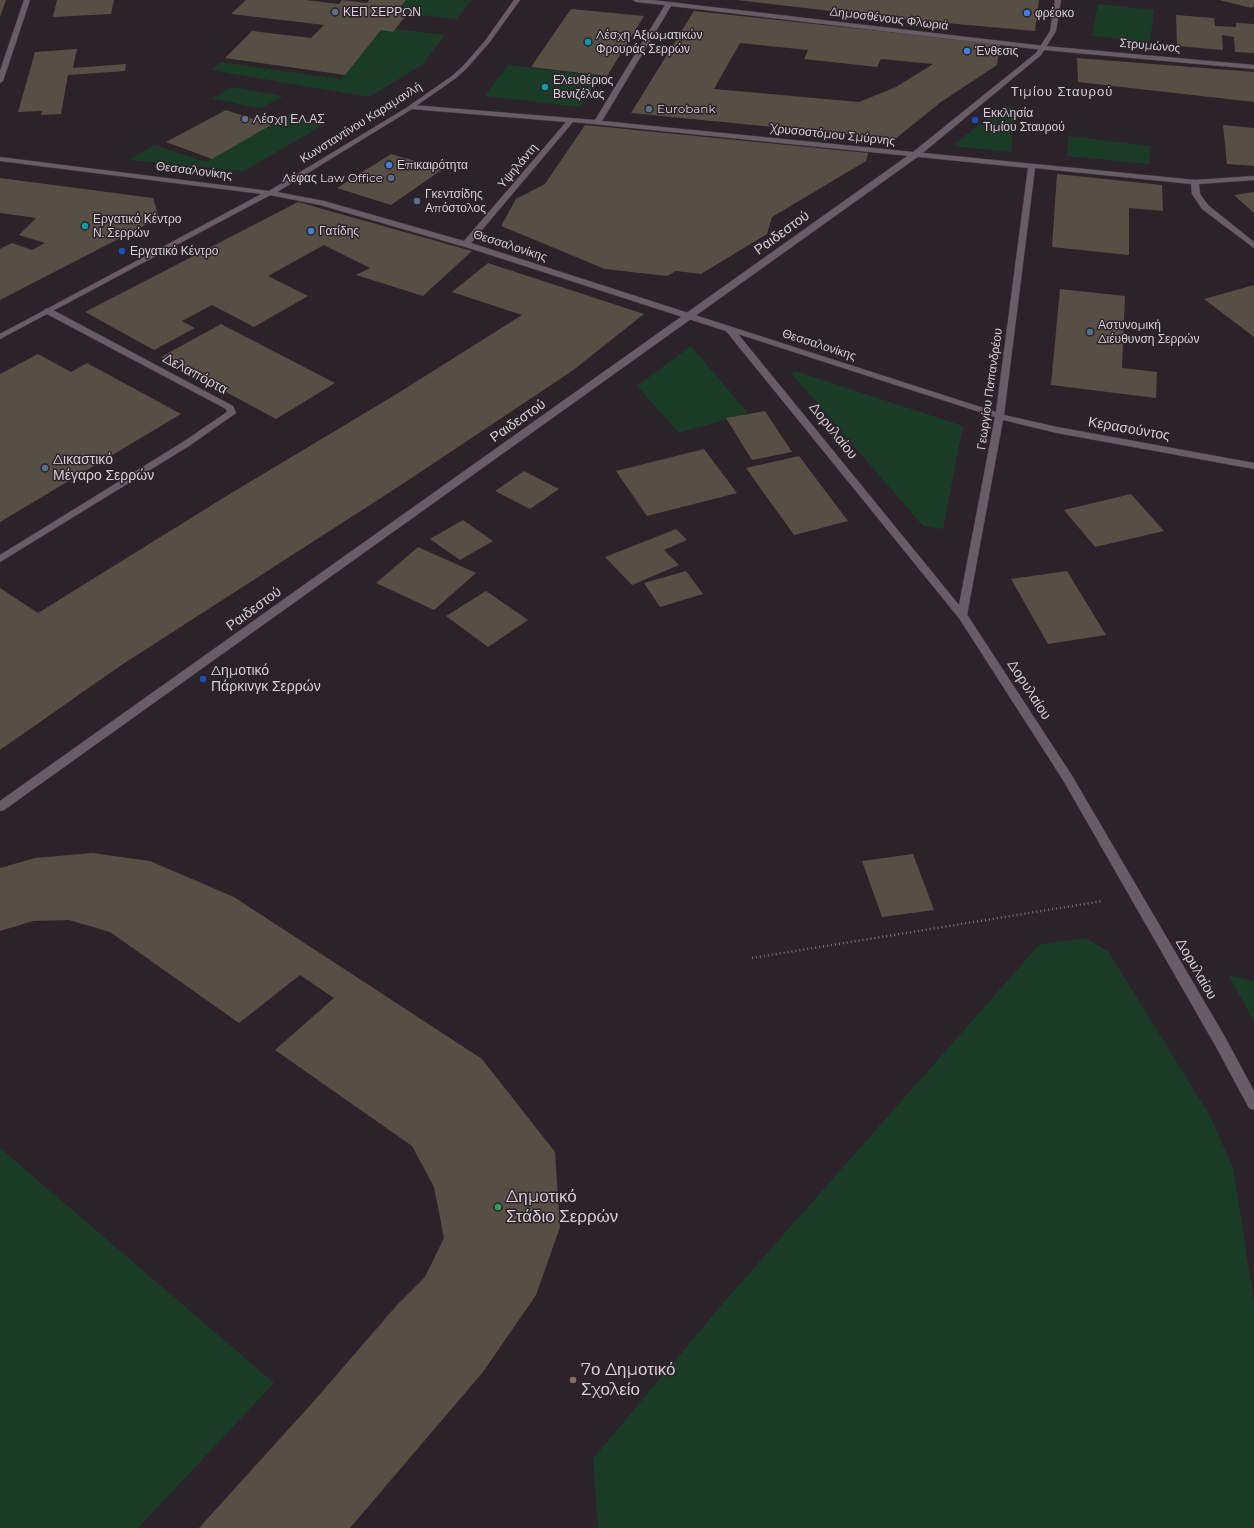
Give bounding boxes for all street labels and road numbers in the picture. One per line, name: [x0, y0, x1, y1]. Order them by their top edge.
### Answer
street label: Δημοσθένους Φλωριά: [829, 5, 949, 33]
street label: Στρυμώνος: [1119, 36, 1181, 56]
street label: Κωνσταντίνου Καραμανλή: [298, 80, 424, 166]
street label: Χρυσοστόμου Σμύρνης: [770, 121, 896, 149]
street label: Υψηλάντη: [495, 141, 541, 191]
street label: Θεσσαλονίκης: [155, 159, 233, 183]
street label: Ραιδεστού: [751, 207, 813, 259]
street label: Θεσσαλονίκης: [471, 227, 549, 265]
street label: Θεσσαλονίκης: [780, 326, 858, 364]
street label: Γεωργίου Παπανδρέου: [974, 327, 1006, 451]
street label: Δελαπόρτα: [160, 350, 230, 398]
street label: Ραιδεστού: [487, 396, 549, 446]
street label: Δορυλαίου: [805, 399, 861, 463]
street label: Κερασούντος: [1087, 414, 1171, 444]
street label: Ραιδεστού: [223, 583, 285, 635]
street label: Δορυλαίου: [1004, 657, 1054, 723]
street label: Δορυλαίου: [1172, 935, 1220, 1003]

